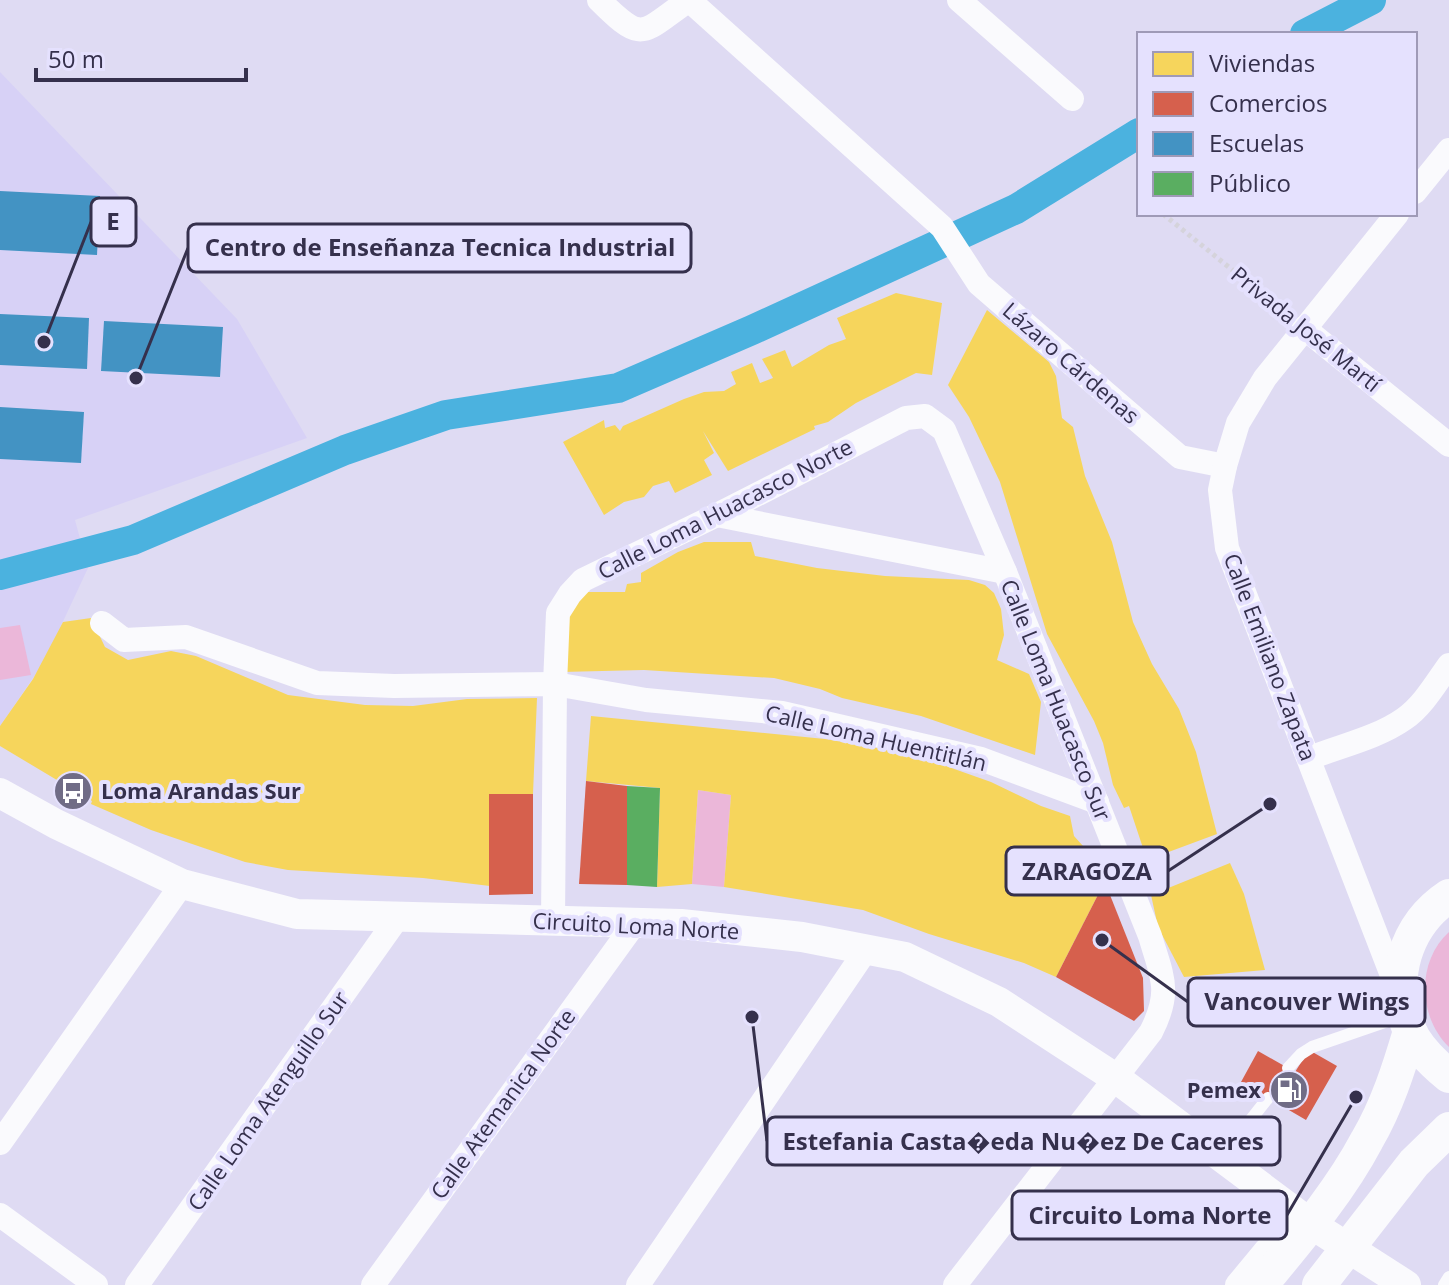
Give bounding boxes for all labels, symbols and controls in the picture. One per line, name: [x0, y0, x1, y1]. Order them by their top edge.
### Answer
scale bar: [36, 32, 246, 82]
legend: [1137, 32, 1417, 216]
text: 50 m: [48, 42, 104, 75]
text: Viviendas: [1209, 46, 1315, 79]
text: Comercios: [1209, 86, 1328, 119]
text: Escuelas: [1209, 126, 1304, 159]
text: Público: [1209, 166, 1291, 199]
callout: E: [91, 198, 136, 246]
text: E: [106, 204, 120, 237]
callout: Centro de Enseñanza Tecnica Industrial: [188, 224, 691, 272]
text: Centro de Enseñanza Tecnica Industrial: [205, 230, 675, 263]
street label: Privada José Martí: [1225, 259, 1388, 398]
street label: Lázaro Cárdenas: [997, 295, 1146, 430]
street label: Calle Loma Huacasco Norte: [592, 431, 857, 585]
street label: Calle Emiliano Zapata: [1218, 549, 1324, 765]
street label: Calle Loma Huacasco Sur: [995, 575, 1119, 825]
street label: Calle Loma Huentitlán: [763, 697, 990, 777]
bus stop icon: Loma Arandas Sur: [52, 770, 94, 812]
place label: Loma Arandas Sur: [101, 775, 301, 805]
callout: ZARAGOZA: [1006, 847, 1168, 895]
text: ZARAGOZA: [1022, 854, 1152, 887]
street label: Circuito Loma Norte: [532, 905, 740, 945]
callout: Vancouver Wings: [1188, 978, 1425, 1026]
text: Vancouver Wings: [1204, 984, 1410, 1017]
street label: Calle Loma Atenguillo Sur: [180, 985, 354, 1216]
street label: Calle Atemanica Norte: [423, 1002, 581, 1205]
fuel station icon: Pemex: [1268, 1069, 1310, 1111]
place label: Pemex: [1187, 1074, 1261, 1104]
callout: Estefania Casta�eda Nu�ez De Caceres: [767, 1117, 1280, 1165]
text: Estefania Casta�eda Nu�ez De Caceres: [782, 1124, 1264, 1157]
callout: Circuito Loma Norte: [1012, 1191, 1287, 1239]
text: Circuito Loma Norte: [1028, 1198, 1272, 1231]

